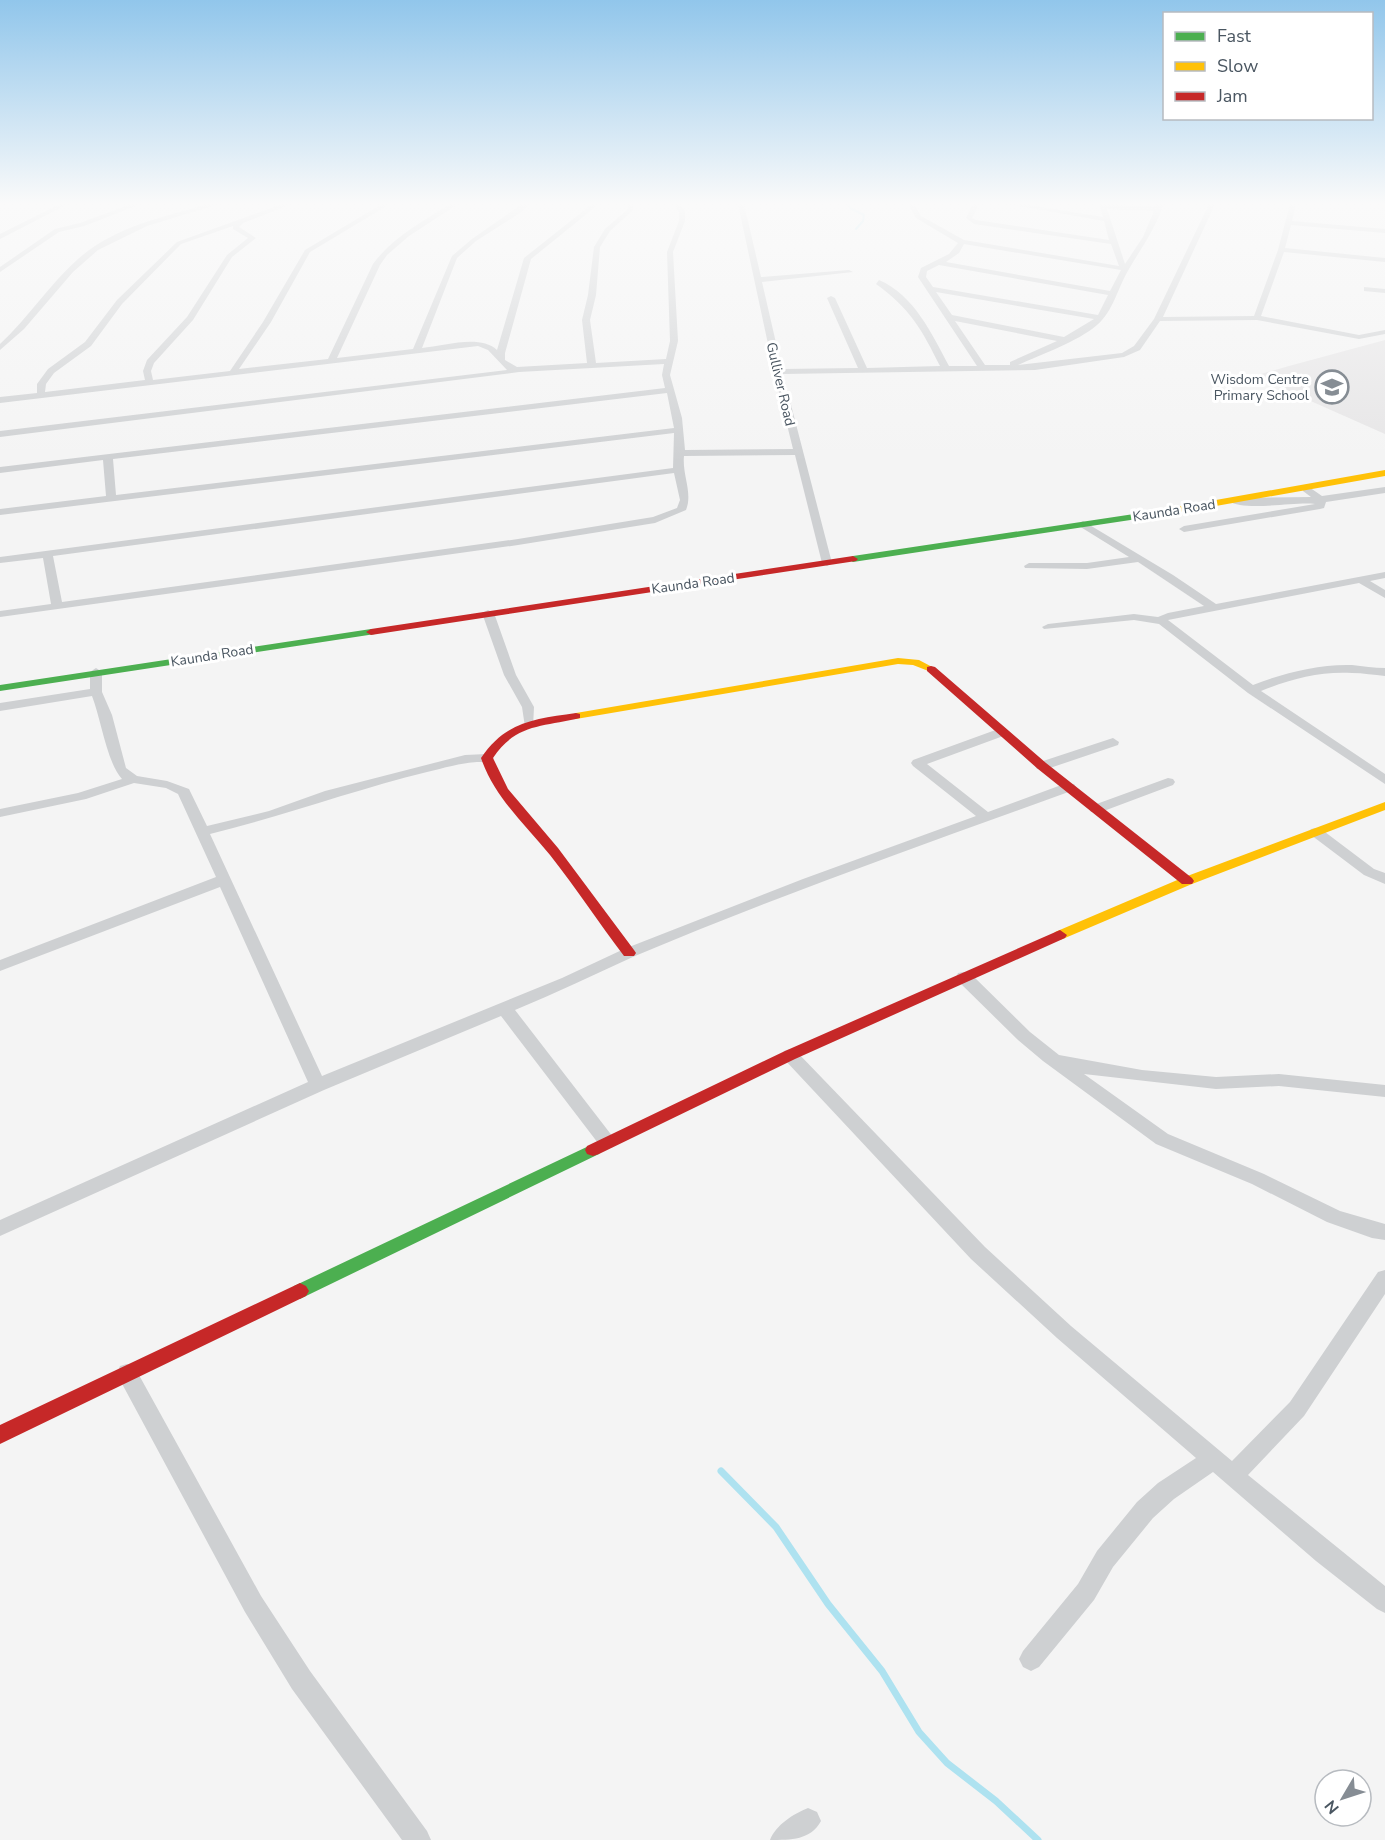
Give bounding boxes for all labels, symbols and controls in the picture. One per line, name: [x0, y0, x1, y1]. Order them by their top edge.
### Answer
legend: [1163, 12, 1373, 120]
text: Fast: [1217, 24, 1252, 48]
text: Slow: [1217, 54, 1258, 78]
text: Jam: [1216, 84, 1248, 108]
street label: Gulliver Road: [762, 340, 799, 428]
school or university icon: Wisdom Centre Primary School: [1314, 369, 1350, 405]
place label: Wisdom Centre Primary School: [1210, 370, 1310, 405]
street label: Kaunda Road: [1131, 495, 1217, 526]
street label: Kaunda Road: [650, 568, 736, 599]
street label: Kaunda Road: [169, 640, 255, 671]
north arrow: [1313, 1768, 1373, 1828]
text: N: [1320, 1795, 1344, 1818]

